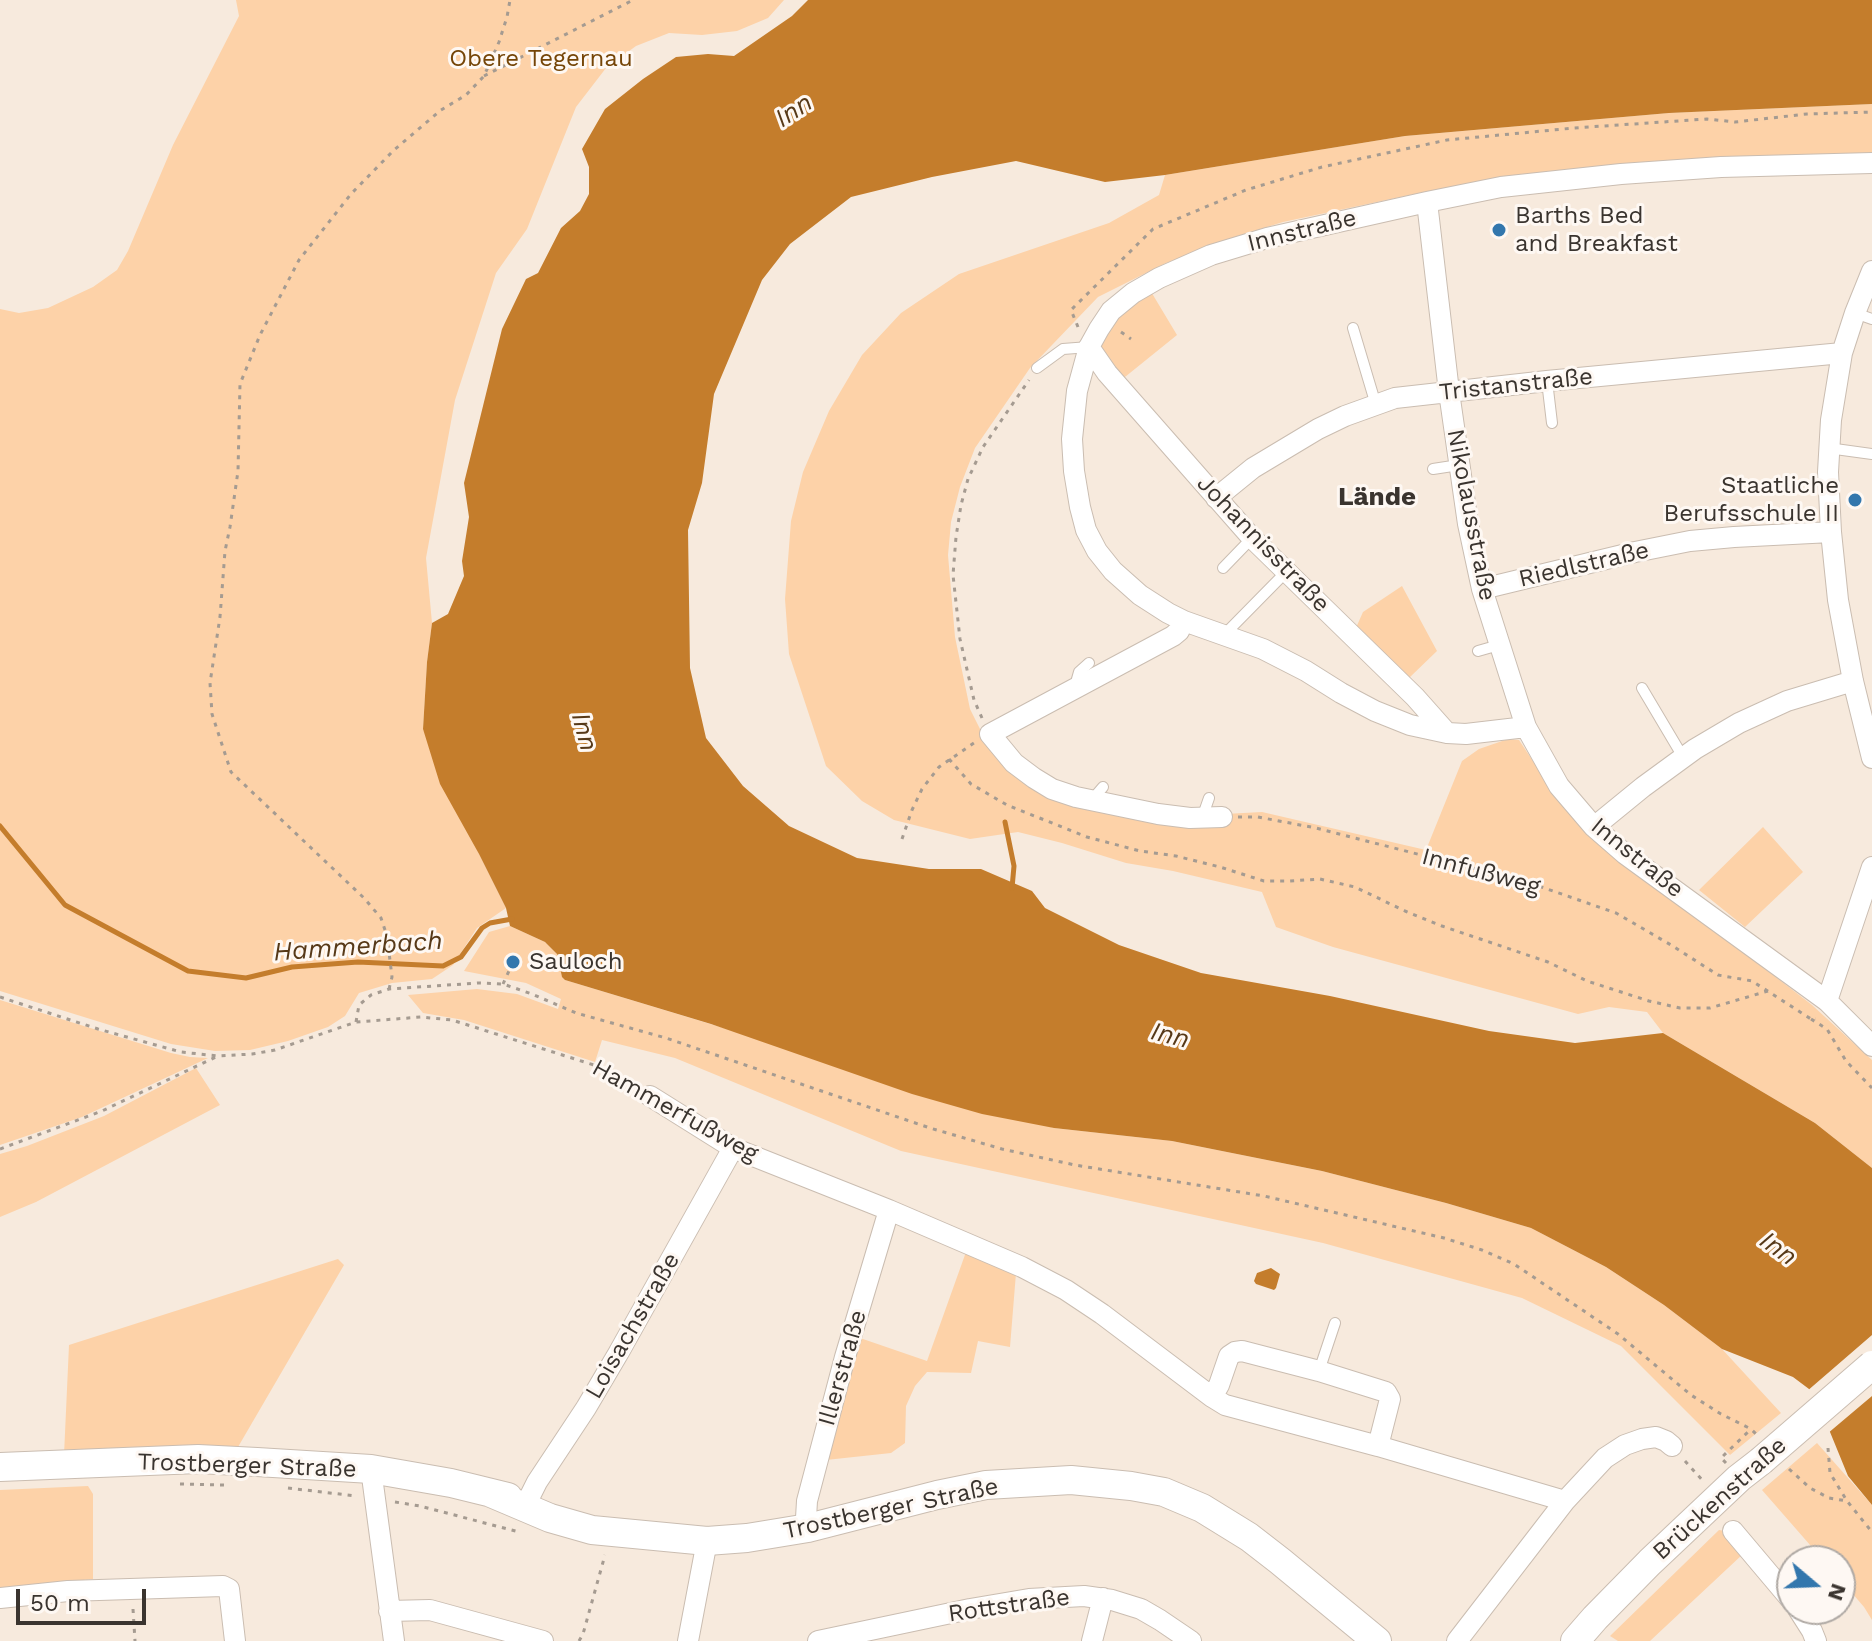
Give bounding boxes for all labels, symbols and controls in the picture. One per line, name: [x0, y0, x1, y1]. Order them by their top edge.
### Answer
park label: Obere Tegernau: [449, 45, 633, 73]
water label: Inn: [769, 87, 819, 135]
place label: Barths Bed and Breakfast: [1515, 202, 1678, 258]
street label: Innstraße: [1245, 204, 1359, 258]
marker: Barths Bed and Breakfast: [1490, 221, 1508, 239]
street label: Tristanstraße: [1438, 363, 1594, 407]
street label: Nikolausstraße: [1440, 427, 1502, 603]
street label: Johannisstraße: [1190, 469, 1336, 619]
place label: Staatliche Berufsschule II: [1663, 472, 1839, 528]
district label: Lände: [1338, 481, 1416, 513]
marker: Staatliche Berufsschule II: [1846, 491, 1864, 509]
street label: Riedlstraße: [1516, 536, 1652, 594]
water label: Inn: [564, 709, 604, 755]
street label: Innstraße: [1585, 812, 1689, 904]
street label: Innfußweg: [1419, 842, 1543, 902]
water label: Hammerbach: [272, 926, 444, 968]
place label: Sauloch: [529, 948, 623, 976]
marker: Sauloch: [504, 953, 522, 971]
water label: Inn: [1147, 1016, 1193, 1056]
street label: Hammerfußweg: [587, 1053, 763, 1169]
water label: Inn: [1753, 1225, 1803, 1273]
street label: Loisachstraße: [580, 1248, 686, 1404]
street label: Illerstraße: [813, 1307, 873, 1429]
street label: Brückenstraße: [1647, 1431, 1793, 1567]
street label: Trostberger Straße: [137, 1448, 357, 1484]
street label: Trostberger Straße: [781, 1472, 1001, 1546]
north arrow: [1776, 1545, 1856, 1625]
scale bar: [20, 1573, 150, 1623]
text: N: [1823, 1581, 1852, 1604]
street label: Rottstraße: [946, 1583, 1072, 1629]
text: 50 m: [30, 1589, 90, 1617]

